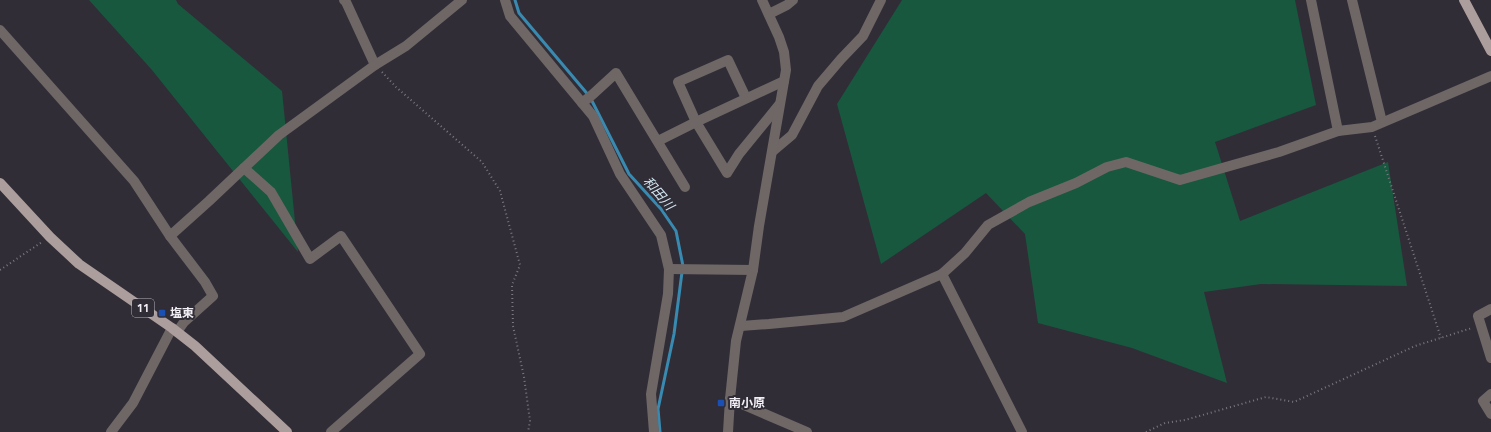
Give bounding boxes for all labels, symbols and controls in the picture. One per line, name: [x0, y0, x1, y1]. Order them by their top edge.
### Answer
water label: 和田川: [639, 172, 681, 216]
road number: 11: [132, 299, 154, 317]
place label: 塩東: [170, 303, 194, 322]
marker: 塩東: [157, 308, 167, 318]
place label: 南小原: [729, 393, 765, 412]
marker: 南小原: [716, 398, 726, 408]

